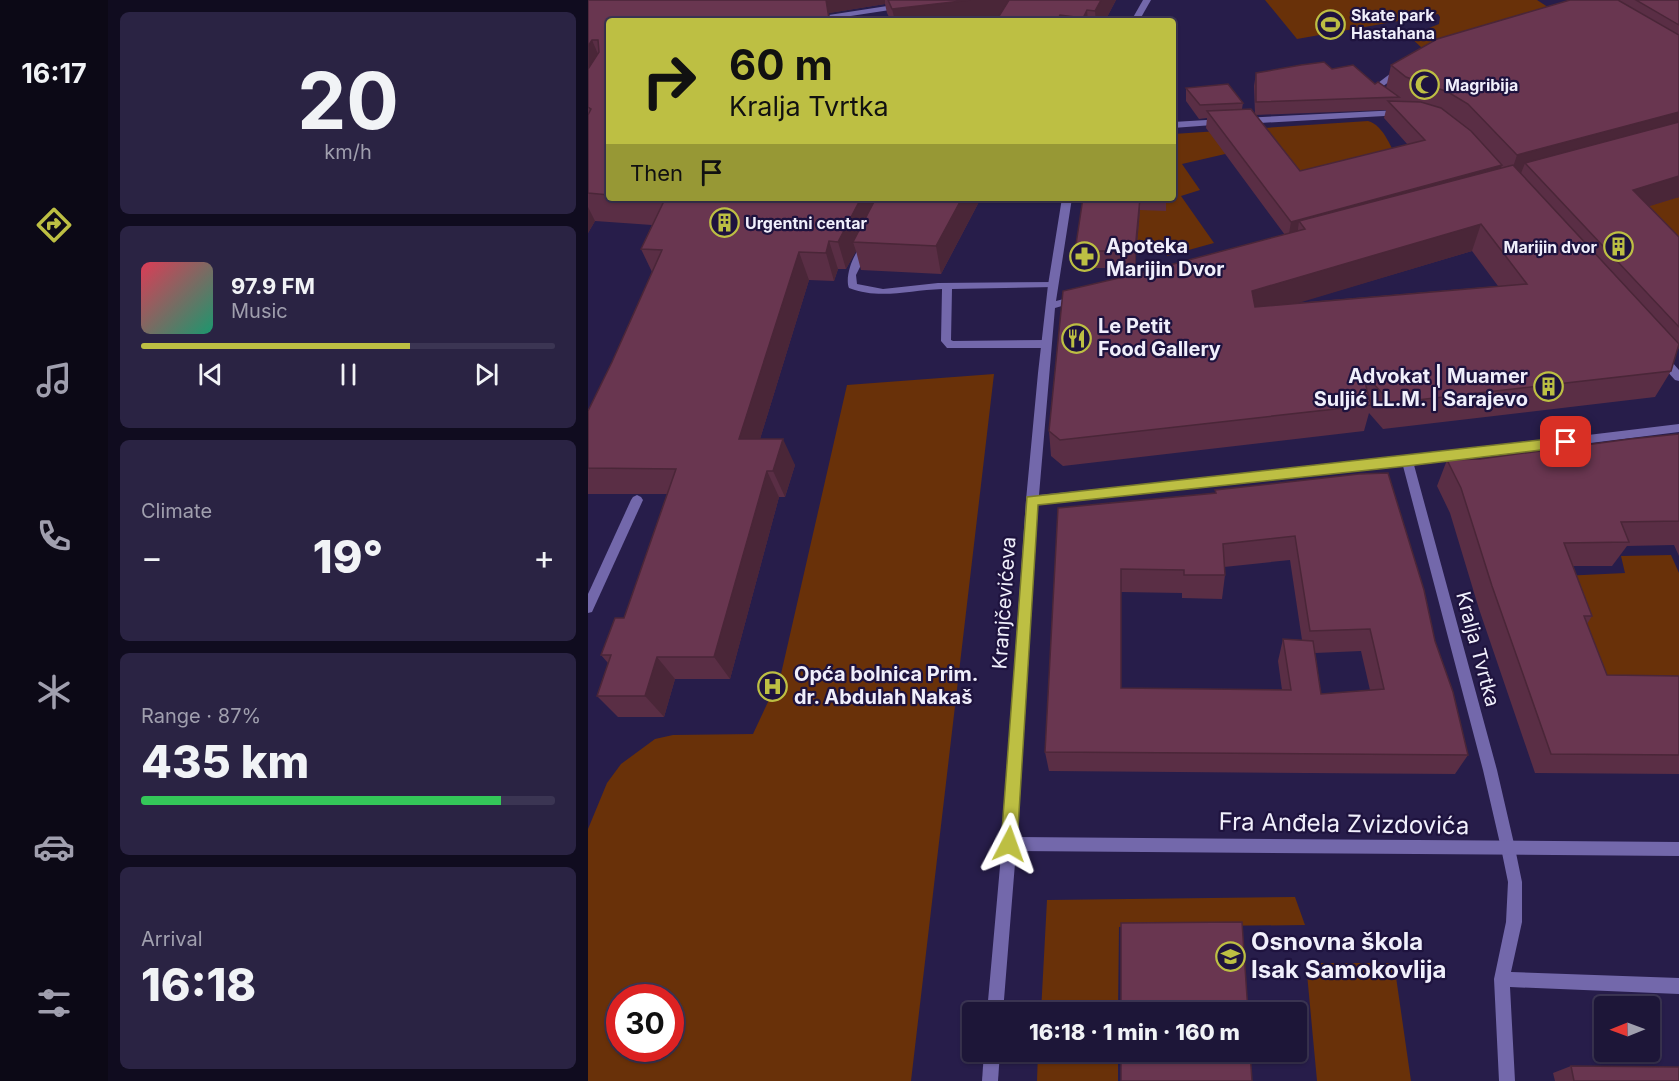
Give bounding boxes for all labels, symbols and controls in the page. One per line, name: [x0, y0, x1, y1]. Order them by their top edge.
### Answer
place label: Skate park Hastahana: [1351, 5, 1435, 43]
sports icon: Skate park Hastahana: [1314, 8, 1346, 40]
text: 60 m: [729, 39, 833, 90]
icon: right: [630, 42, 708, 120]
text: 20: [297, 53, 399, 148]
text: 16:17: [21, 57, 87, 90]
mosque icon: Magribija: [1408, 69, 1440, 101]
place label: Magribija: [1445, 75, 1518, 95]
text: Kralja Tvrtka: [729, 90, 889, 123]
text: km/h: [324, 140, 372, 164]
icon: arrive: [695, 156, 728, 189]
text: Then: [630, 160, 683, 186]
icon: directions: [33, 204, 75, 246]
building icon: Urgentni centar: [708, 207, 740, 239]
place label: Urgentni centar: [745, 213, 868, 233]
building icon: Marijin dvor: [1602, 231, 1634, 263]
place label: Apoteka Marijin Dvor: [1106, 234, 1224, 281]
place label: Marijin dvor: [1504, 237, 1597, 257]
pharmacy icon: Apoteka Marijin Dvor: [1069, 241, 1101, 273]
text: 97.9 FM: [231, 273, 315, 299]
text: Music: [231, 299, 288, 323]
place label: Le Petit Food Gallery: [1098, 314, 1221, 361]
restaurant icon: Le Petit Food Gallery: [1061, 322, 1093, 354]
icon: previous: [194, 358, 227, 391]
icon: pause: [332, 358, 365, 391]
icon: next: [470, 358, 503, 391]
icon: music: [33, 359, 75, 401]
place label: Advokat | Muamer Suljić LL.M. | Sarajevo: [1314, 364, 1528, 411]
building icon: Advokat | Muamer Suljić LL.M. | Sarajevo: [1533, 371, 1565, 403]
pin: [1540, 416, 1591, 467]
icon: arrive: [1549, 425, 1582, 458]
text: Climate: [141, 499, 212, 523]
icon: phone: [33, 515, 75, 557]
text: 19°: [313, 529, 383, 584]
street label: Kranjčevićeva: [987, 536, 1021, 670]
text: −: [141, 537, 163, 577]
text: +: [533, 537, 555, 577]
street label: Kralja Tvrtka: [1451, 589, 1505, 709]
place label: Opća bolnica Prim. dr. Abdulah Nakaš: [794, 662, 978, 709]
hospital icon: Opća bolnica Prim. dr. Abdulah Nakaš: [757, 670, 789, 702]
icon: climate: [33, 671, 75, 713]
text: Range · 87%: [141, 704, 261, 728]
text: 435 km: [141, 734, 309, 789]
street label: Fra Anđela Zvizdovića: [1218, 807, 1470, 840]
position arrow: [977, 812, 1041, 876]
icon: car: [33, 826, 75, 868]
text: Arrival: [141, 927, 203, 951]
place label: Osnovna škola Isak Samokovlija: [1251, 927, 1447, 984]
school or university icon: Osnovna škola Isak Samokovlija: [1214, 940, 1246, 972]
text: 16:18: [141, 957, 256, 1012]
icon: filters: [33, 982, 75, 1024]
speed limit sign: 30: [606, 984, 684, 1062]
north arrow: [1594, 996, 1660, 1062]
map controls: [1594, 996, 1660, 1062]
text: 16:18 · 1 min · 160 m: [1029, 1019, 1240, 1045]

